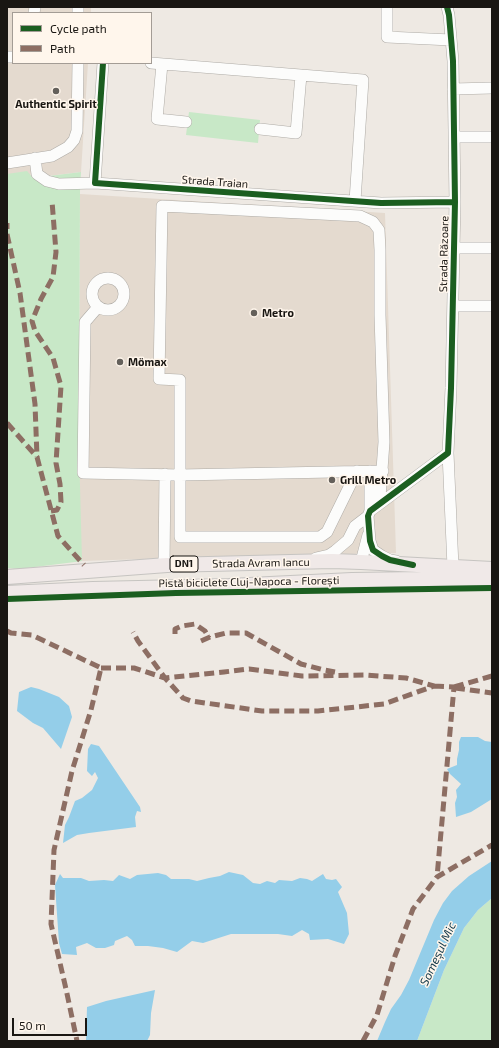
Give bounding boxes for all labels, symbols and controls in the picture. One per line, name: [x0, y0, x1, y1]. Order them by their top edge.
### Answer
legend: [12, 12, 152, 64]
text: Cycle path: [50, 21, 107, 35]
text: Path: [50, 41, 75, 55]
marker: Authentic Spirit: [51, 86, 61, 96]
place label: Authentic Spirit: [15, 97, 97, 111]
street label: Strada Traian: [181, 173, 249, 191]
street label: Strada Răzoare: [437, 216, 451, 292]
place label: Metro: [262, 306, 294, 320]
marker: Metro: [249, 308, 259, 318]
place label: Mömax: [128, 355, 167, 369]
marker: Mömax: [115, 357, 125, 367]
place label: Grill Metro: [340, 473, 396, 487]
marker: Grill Metro: [327, 475, 337, 485]
road number: DN1: [170, 556, 198, 572]
street label: Strada Avram Iancu: [212, 556, 310, 570]
street label: Pistă biciclete Cluj-Napoca - Florești: [158, 574, 340, 590]
water label: Someșul Mic: [417, 920, 459, 988]
scale bar: [14, 1010, 89, 1036]
text: 50 m: [19, 1018, 46, 1032]

